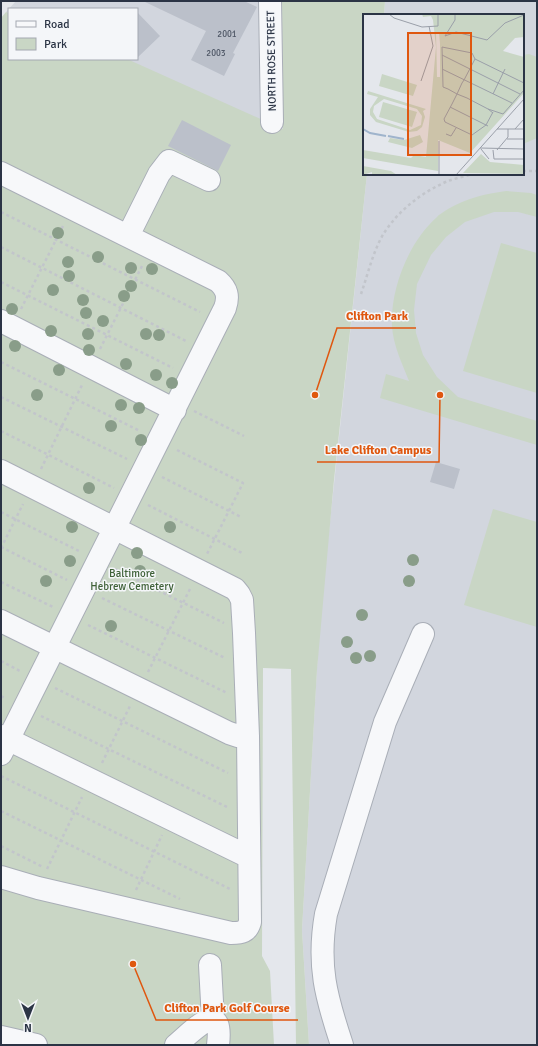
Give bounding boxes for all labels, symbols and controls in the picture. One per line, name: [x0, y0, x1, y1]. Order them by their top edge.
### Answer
legend: [8, 8, 138, 60]
street label: NORTH ROSE STREET: [264, 10, 279, 111]
inset map: [363, 14, 524, 175]
text: Road: [44, 17, 70, 32]
house number: 2001: [217, 29, 237, 40]
text: Park: [44, 37, 67, 52]
house number: 2003: [206, 48, 226, 59]
callout: Clifton Park: [337, 304, 416, 328]
text: Clifton Park: [346, 309, 409, 324]
callout: Lake Clifton Campus: [317, 438, 439, 462]
text: Lake Clifton Campus: [325, 443, 432, 458]
park label: Baltimore Hebrew Cemetery: [90, 567, 175, 593]
callout: Clifton Park Golf Course: [156, 996, 298, 1020]
north arrow: [8, 998, 48, 1038]
text: Clifton Park Golf Course: [164, 1001, 290, 1016]
text: N: [24, 1021, 32, 1034]

